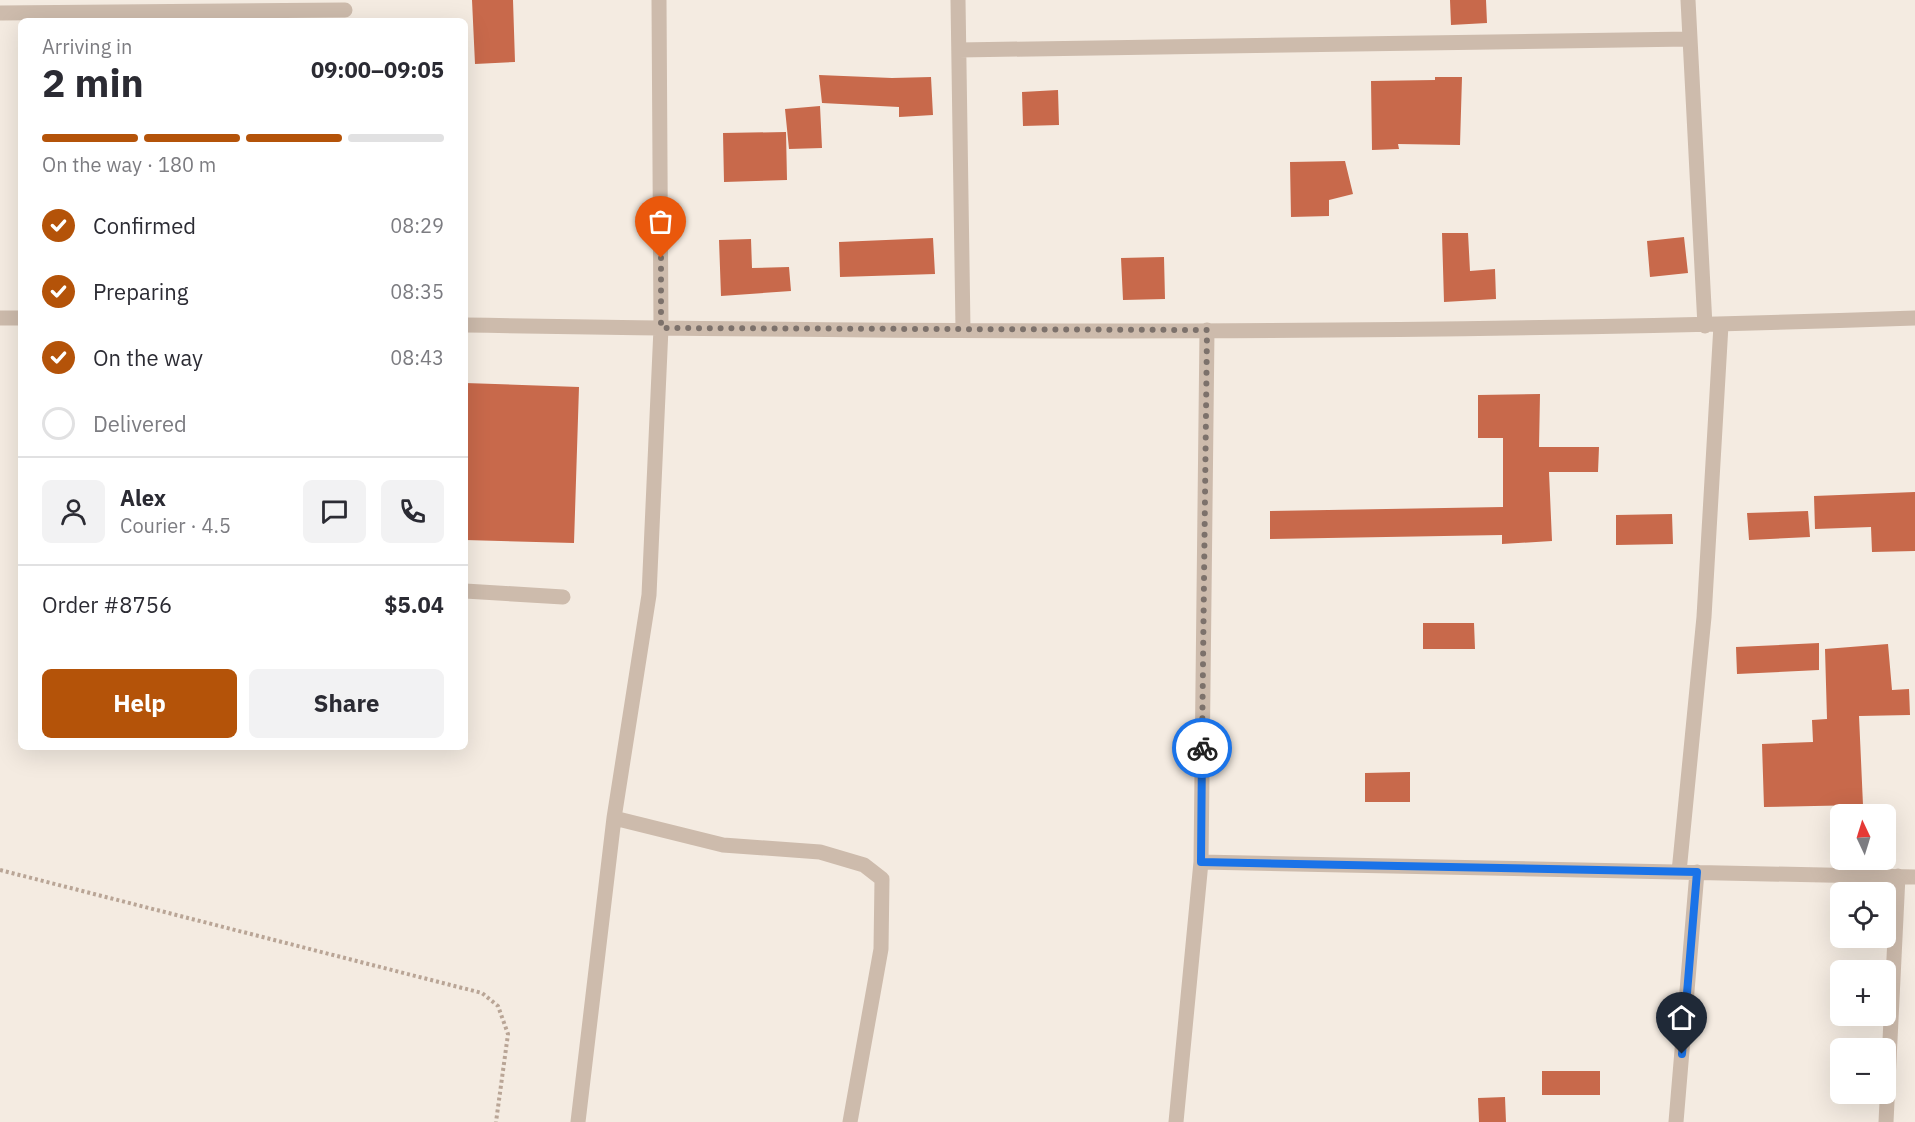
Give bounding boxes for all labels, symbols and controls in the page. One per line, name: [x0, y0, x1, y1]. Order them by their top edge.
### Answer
text: Arriving in: [42, 33, 132, 60]
text: 09:00–09:05: [311, 55, 444, 84]
text: 2 min: [42, 57, 144, 108]
text: On the way · 180 m: [42, 151, 216, 178]
pin: [635, 196, 686, 258]
icon: bag: [644, 205, 677, 238]
icon: check: [42, 209, 75, 242]
text: Confirmed: [93, 211, 196, 240]
text: 08:29: [390, 212, 444, 239]
icon: check: [42, 275, 75, 308]
text: Preparing: [93, 277, 188, 306]
text: 08:35: [390, 278, 444, 305]
icon: check: [42, 341, 75, 374]
text: On the way: [93, 343, 203, 372]
text: 08:43: [390, 344, 444, 371]
text: Delivered: [93, 409, 187, 438]
button: person: [42, 480, 105, 543]
button: chat: [303, 480, 366, 543]
button: phone: [381, 480, 444, 543]
text: Alex: [120, 483, 166, 512]
text: Courier · 4.5: [120, 512, 231, 539]
text: Order #8756: [42, 590, 172, 619]
text: $5.04: [384, 590, 444, 619]
button: Help: [42, 669, 237, 738]
button: Share: [249, 669, 444, 738]
courier: [1172, 718, 1232, 778]
icon: bike: [1186, 732, 1219, 765]
north arrow: [1830, 804, 1896, 870]
map controls: [1830, 804, 1896, 1104]
button: locate: [1830, 882, 1896, 948]
button: +: [1830, 960, 1896, 1026]
pin: [1656, 992, 1707, 1054]
icon: home: [1665, 1001, 1698, 1034]
button: −: [1830, 1038, 1896, 1104]

